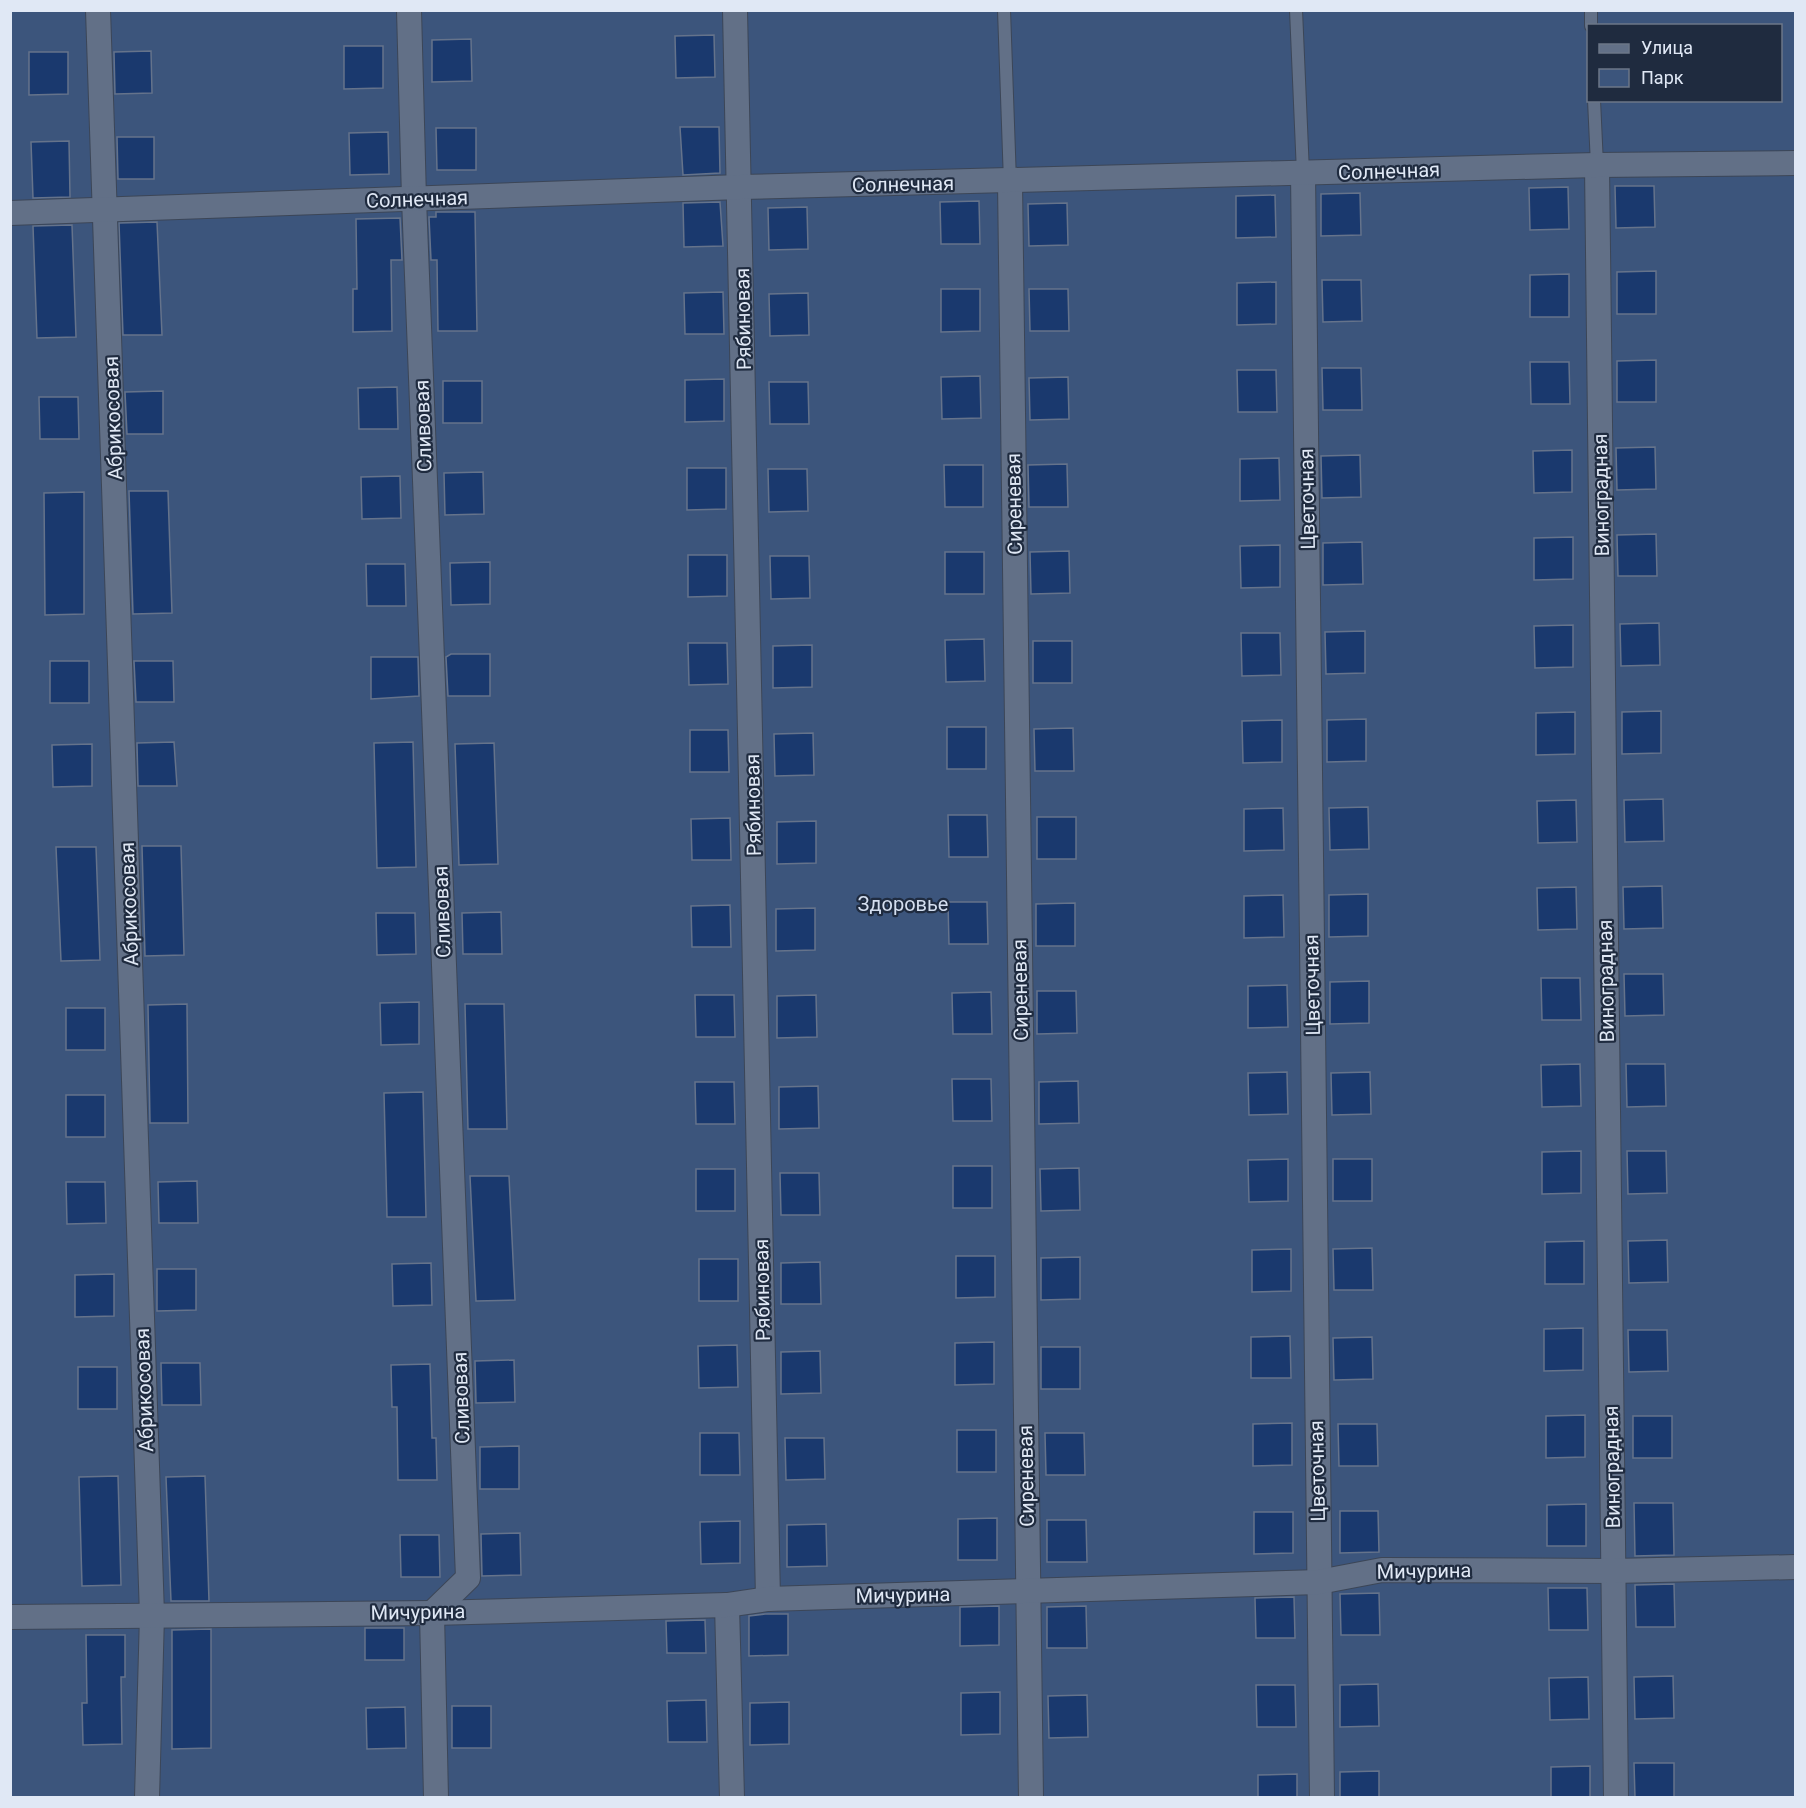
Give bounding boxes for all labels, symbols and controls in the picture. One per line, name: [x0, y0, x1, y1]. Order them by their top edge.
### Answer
legend: [1587, 24, 1782, 102]
text: Улица: [1641, 37, 1693, 58]
text: Парк: [1641, 67, 1684, 88]
street label: Солнечная: [1337, 157, 1441, 185]
street label: Солнечная: [852, 171, 954, 197]
street label: Солнечная: [365, 185, 469, 213]
street label: Рябиновая: [730, 268, 756, 370]
street label: Абрикосовая: [99, 356, 127, 480]
street label: Сливовая: [409, 379, 437, 473]
street label: Виноградная: [1588, 433, 1614, 557]
street label: Цветочная: [1294, 448, 1320, 550]
street label: Сиреневая: [1001, 453, 1027, 555]
street label: Рябиновая: [740, 754, 766, 856]
street label: Абрикосовая: [115, 842, 143, 966]
street label: Сливовая: [428, 865, 456, 959]
park label: Здоровье: [858, 892, 948, 916]
street label: Виноградная: [1593, 919, 1619, 1043]
street label: Цветочная: [1299, 934, 1325, 1036]
street label: Сиреневая: [1007, 939, 1033, 1041]
street label: Рябиновая: [749, 1239, 775, 1341]
street label: Абрикосовая: [130, 1328, 158, 1452]
street label: Сливовая: [447, 1351, 475, 1445]
street label: Виноградная: [1599, 1405, 1625, 1529]
street label: Цветочная: [1304, 1420, 1330, 1522]
street label: Сиреневая: [1013, 1425, 1039, 1527]
street label: Мичурина: [1377, 1558, 1471, 1584]
street label: Мичурина: [856, 1582, 950, 1608]
street label: Мичурина: [371, 1599, 465, 1625]

